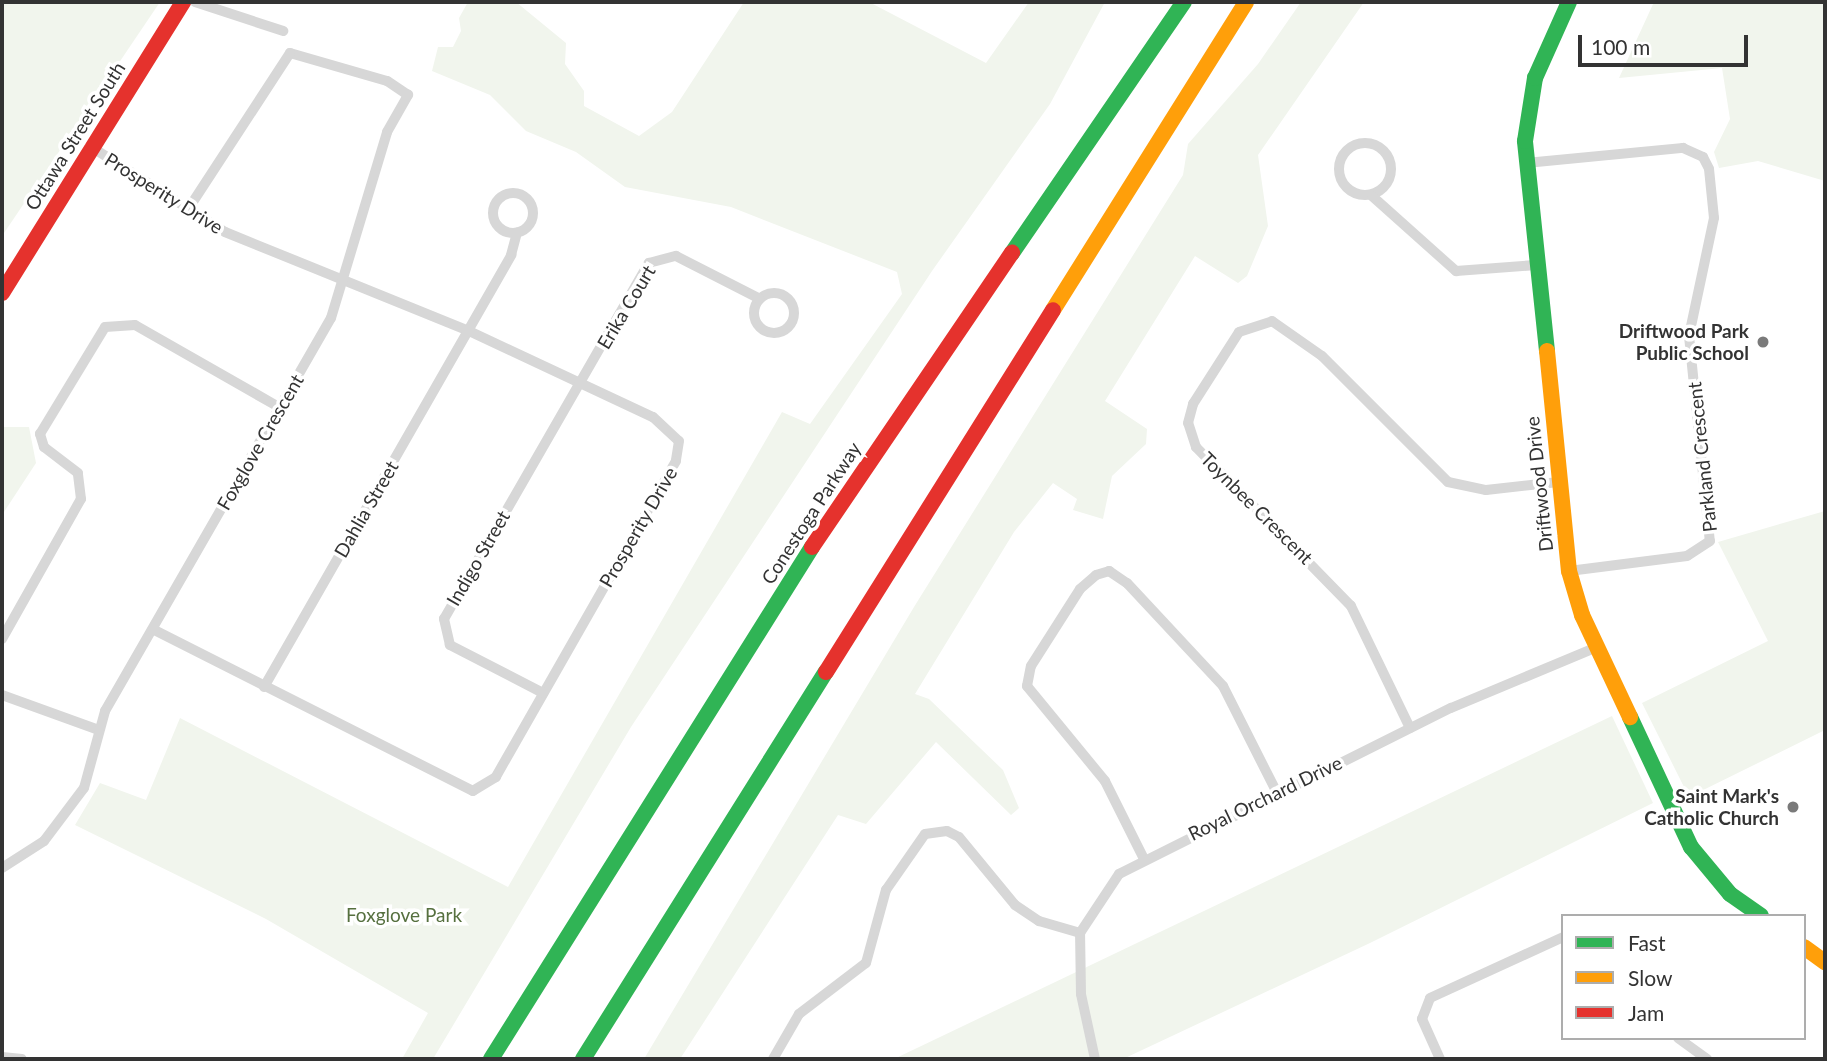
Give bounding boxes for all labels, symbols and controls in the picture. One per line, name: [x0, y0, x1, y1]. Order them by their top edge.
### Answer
scale bar: [1582, 21, 1752, 65]
text: 100 m: [1591, 34, 1650, 59]
street label: Ottawa Street South: [20, 58, 130, 214]
street label: Prosperity Drive: [100, 147, 228, 239]
street label: Erika Court: [592, 261, 660, 353]
place label: Driftwood Park Public School: [1619, 320, 1749, 364]
marker: Driftwood Park Public School: [1755, 334, 1771, 350]
street label: Foxglove Crescent: [212, 370, 308, 514]
street label: Parkland Crescent: [1683, 381, 1721, 533]
street label: Driftwood Drive: [1521, 415, 1557, 553]
street label: Conestoga Parkway: [757, 438, 865, 588]
street label: Toynbee Crescent: [1196, 447, 1318, 569]
street label: Dahlia Street: [329, 457, 403, 561]
street label: Prosperity Drive: [594, 463, 682, 591]
street label: Indigo Street: [442, 506, 514, 610]
street label: Royal Orchard Drive: [1184, 751, 1346, 845]
place label: Saint Mark's Catholic Church: [1644, 785, 1779, 829]
marker: Saint Mark's Catholic Church: [1785, 799, 1801, 815]
park label: Foxglove Park: [346, 904, 462, 926]
legend: [1561, 914, 1806, 1040]
text: Fast: [1628, 930, 1665, 955]
text: Slow: [1628, 965, 1672, 990]
text: Jam: [1628, 1000, 1664, 1025]

